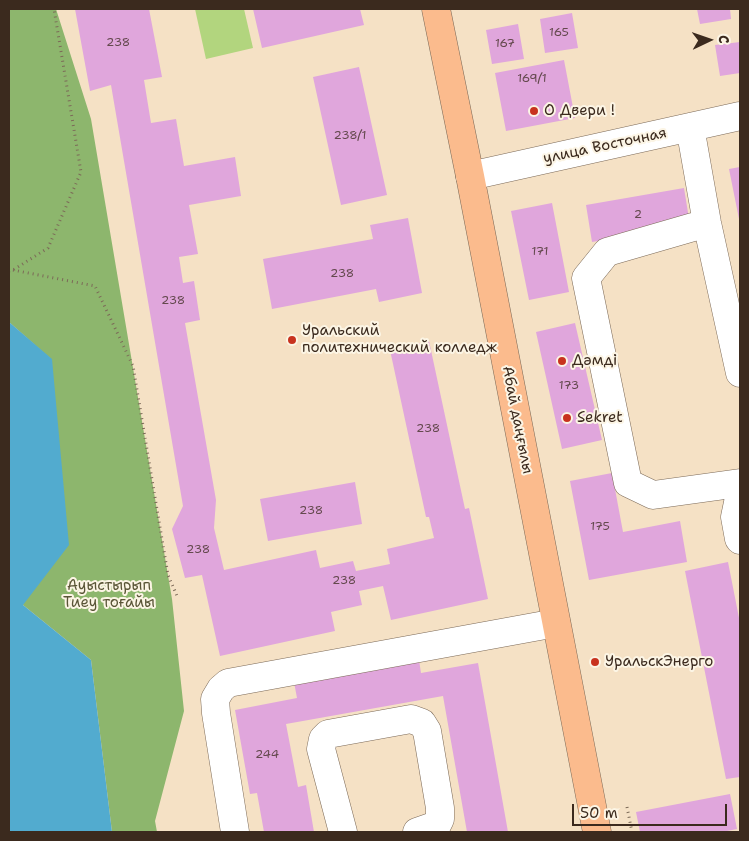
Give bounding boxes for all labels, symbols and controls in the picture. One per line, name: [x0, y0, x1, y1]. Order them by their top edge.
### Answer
north arrow: [684, 15, 734, 65]
house number: 165: [549, 26, 569, 40]
text: С: [715, 34, 733, 44]
house number: 238: [106, 36, 130, 50]
house number: 167: [495, 37, 515, 51]
house number: 169/1: [517, 72, 547, 86]
place label: О Двери !: [544, 102, 615, 120]
marker: О Двери !: [528, 105, 540, 117]
street label: улица Восточная: [542, 124, 668, 168]
house number: 238/1: [333, 129, 367, 143]
house number: 2: [634, 208, 642, 222]
house number: 171: [531, 245, 549, 259]
house number: 238: [330, 267, 354, 281]
house number: 238: [161, 294, 185, 308]
place label: Уральский политехнический колледж: [302, 322, 497, 357]
marker: Уральский политехнический колледж: [286, 334, 298, 346]
place label: Дəмді: [572, 352, 617, 370]
marker: Дəмді: [556, 355, 568, 367]
street label: Абай даңғылы: [498, 365, 536, 475]
house number: 173: [559, 379, 579, 393]
place label: Sekret: [577, 409, 623, 427]
marker: Sekret: [561, 412, 573, 424]
house number: 238: [416, 422, 440, 436]
house number: 238: [299, 504, 323, 518]
house number: 175: [590, 520, 610, 534]
house number: 238: [186, 543, 210, 557]
house number: 238: [332, 574, 356, 588]
park label: Ауыстырып Тиеу тоғайы: [63, 577, 155, 612]
place label: УральскЭнерго: [605, 653, 713, 671]
marker: УральскЭнерго: [589, 656, 601, 668]
house number: 244: [255, 748, 279, 762]
scale bar: [574, 794, 729, 826]
text: 50 m: [580, 803, 618, 823]

